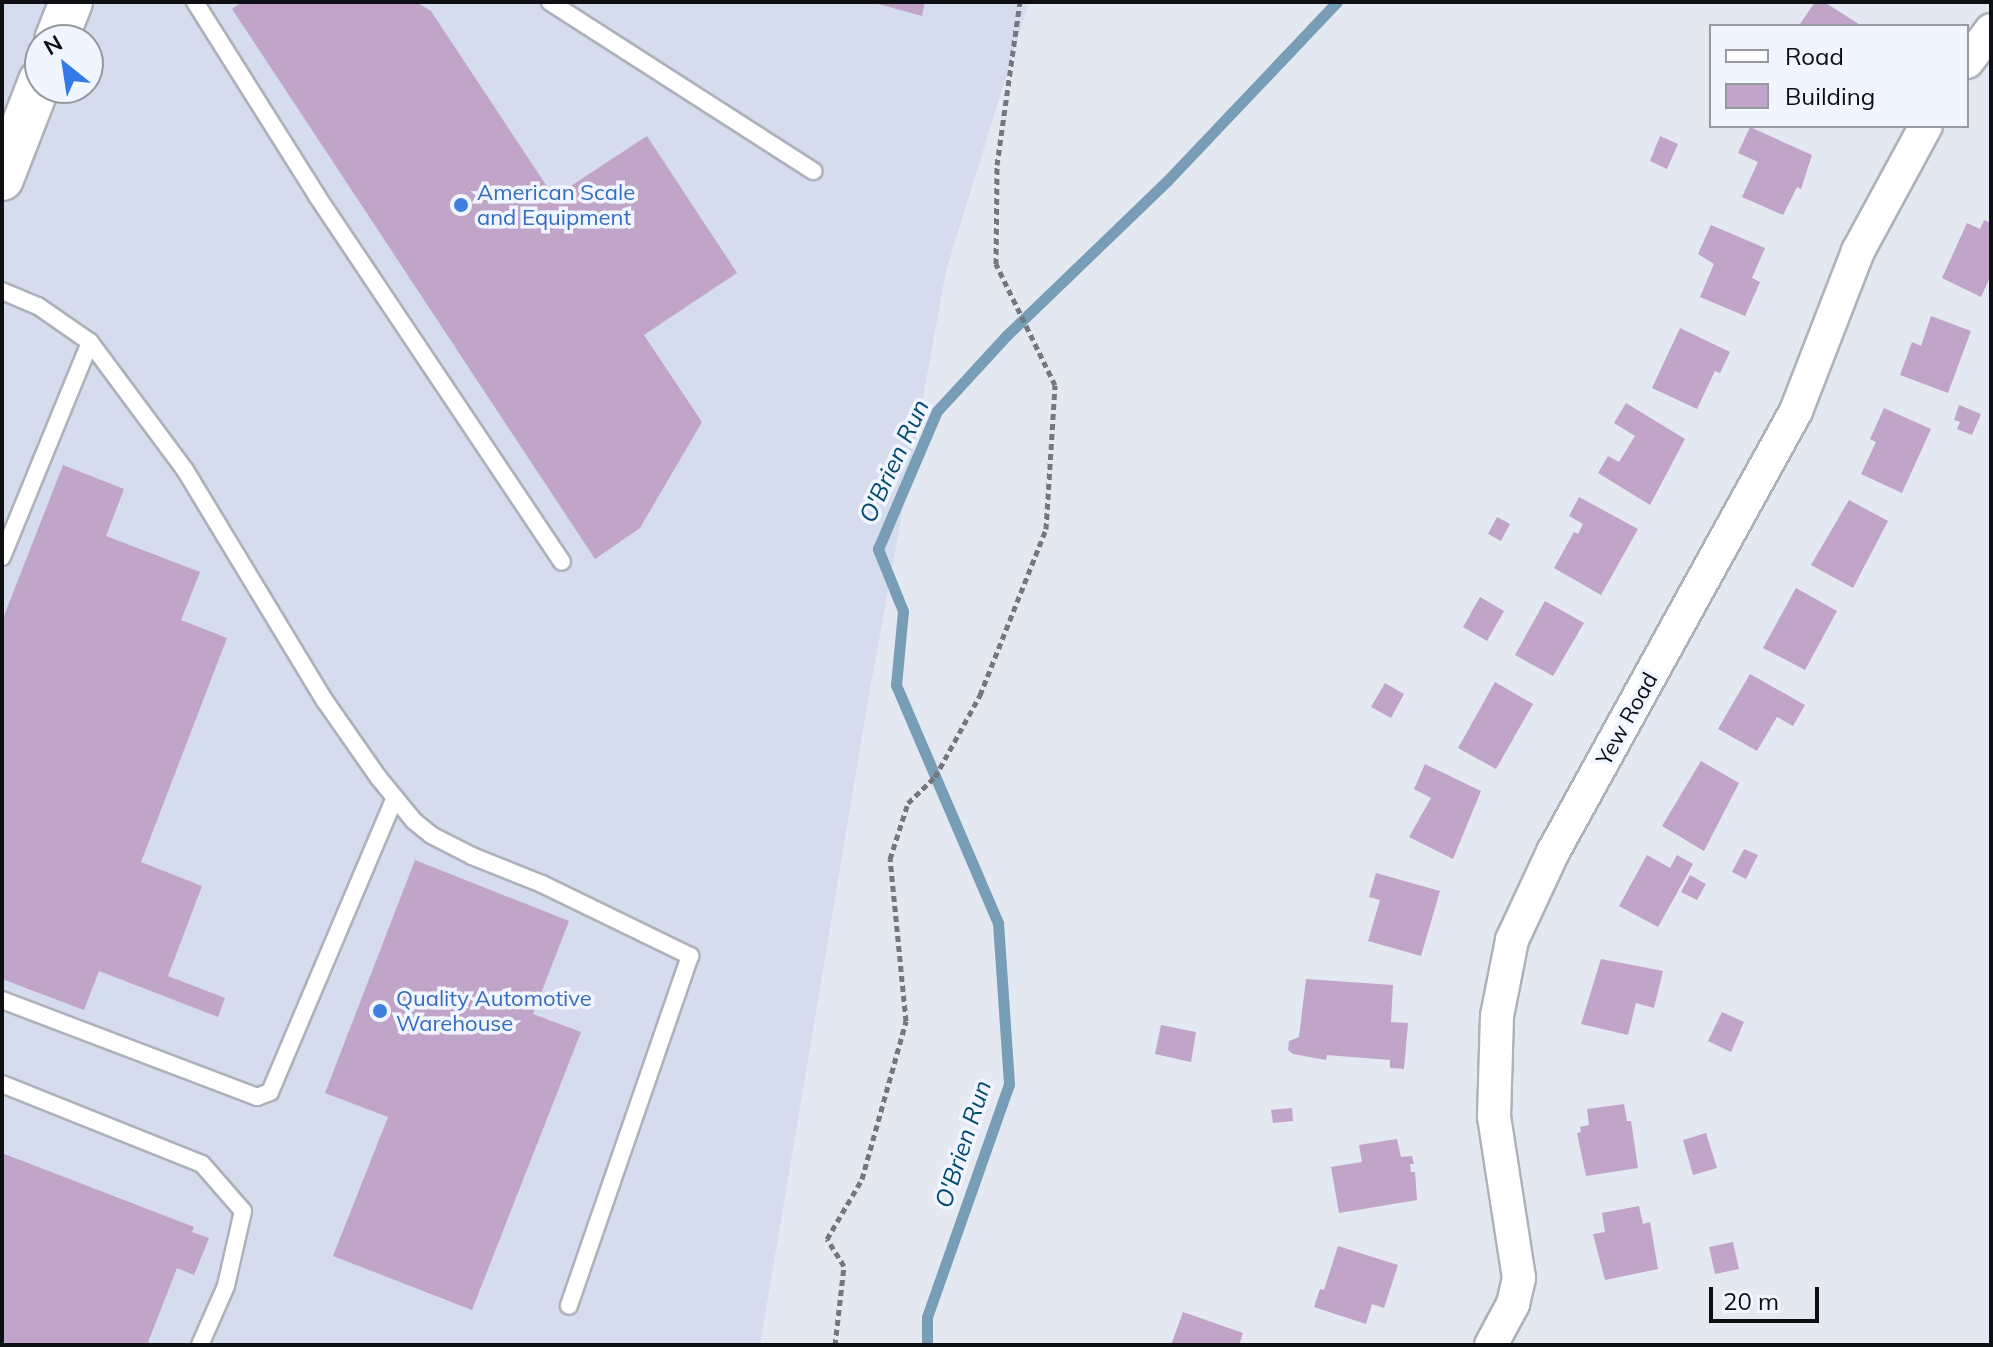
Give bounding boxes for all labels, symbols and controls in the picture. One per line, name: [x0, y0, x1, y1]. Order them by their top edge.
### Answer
north arrow: [24, 24, 104, 104]
legend: [1709, 24, 1969, 128]
text: N: [39, 29, 67, 61]
text: Road: [1785, 41, 1844, 71]
text: Building: [1785, 81, 1875, 111]
place label: American Scale and Equipment: [477, 179, 635, 230]
marker: American Scale and Equipment: [452, 196, 470, 214]
water label: O'Brien Run: [853, 395, 935, 527]
street label: Yew Road: [1591, 668, 1663, 770]
place label: Quality Automotive Warehouse: [396, 985, 592, 1036]
marker: Quality Automotive Warehouse: [371, 1002, 389, 1020]
water label: O'Brien Run: [929, 1077, 997, 1211]
scale bar: [1713, 1271, 1823, 1321]
text: 20 m: [1723, 1286, 1779, 1316]

